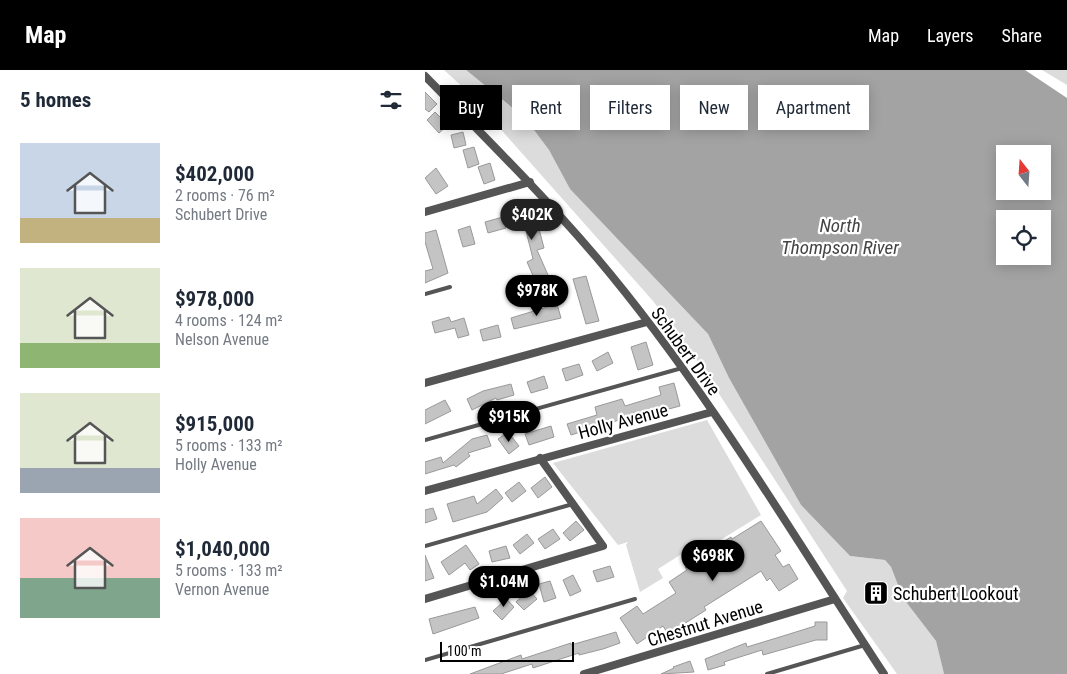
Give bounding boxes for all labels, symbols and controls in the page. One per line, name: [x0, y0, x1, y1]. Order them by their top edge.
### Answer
text: Map: [25, 21, 66, 49]
text: Map: [868, 25, 899, 46]
text: Layers: [927, 25, 974, 46]
text: Share: [1002, 25, 1042, 46]
chip: Buy: [440, 85, 502, 130]
chip: Rent: [512, 85, 580, 130]
chip: Filters: [590, 85, 670, 130]
chip: New: [680, 85, 748, 130]
chip: Apartment: [758, 85, 869, 130]
icon: filters: [377, 86, 405, 114]
text: 5 homes: [20, 88, 91, 112]
north arrow: [996, 145, 1051, 200]
map controls: [996, 145, 1051, 265]
text: $402,000: [175, 162, 254, 186]
icon: home: [60, 163, 120, 223]
text: 2 rooms · 76 m²: [175, 186, 275, 205]
pin: $402K: [497, 198, 567, 241]
text: Schubert Drive: [175, 205, 267, 224]
text: $402K: [511, 205, 553, 224]
button: locate: [996, 210, 1051, 265]
water label: North Thompson River: [781, 214, 899, 259]
pin: $978K: [502, 274, 572, 317]
text: $978K: [516, 281, 558, 300]
text: $978,000: [175, 287, 254, 311]
icon: home: [60, 288, 120, 348]
street label: Schubert Drive: [647, 303, 725, 399]
text: 4 rooms · 124 m²: [175, 311, 283, 330]
text: Nelson Avenue: [175, 330, 269, 349]
street label: Holly Avenue: [576, 399, 670, 443]
pin: $915K: [474, 400, 544, 443]
text: $915K: [488, 407, 530, 426]
text: $915,000: [175, 412, 254, 436]
icon: home: [60, 413, 120, 473]
text: 5 rooms · 133 m²: [175, 436, 283, 455]
text: Holly Avenue: [175, 455, 257, 474]
text: $1,040,000: [175, 537, 270, 561]
icon: home: [60, 538, 120, 598]
pin: $698K: [678, 540, 748, 582]
text: $698K: [692, 546, 734, 565]
text: 5 rooms · 133 m²: [175, 561, 283, 580]
pin: $1.04M: [463, 566, 545, 608]
text: $1.04M: [479, 572, 529, 591]
text: Vernon Avenue: [175, 580, 269, 599]
building icon: Schubert Lookout: [863, 580, 889, 606]
place label: Schubert Lookout: [893, 583, 1019, 604]
street label: Chestnut Avenue: [645, 595, 765, 651]
scale bar: [440, 639, 574, 662]
text: 100 m: [447, 643, 482, 659]

